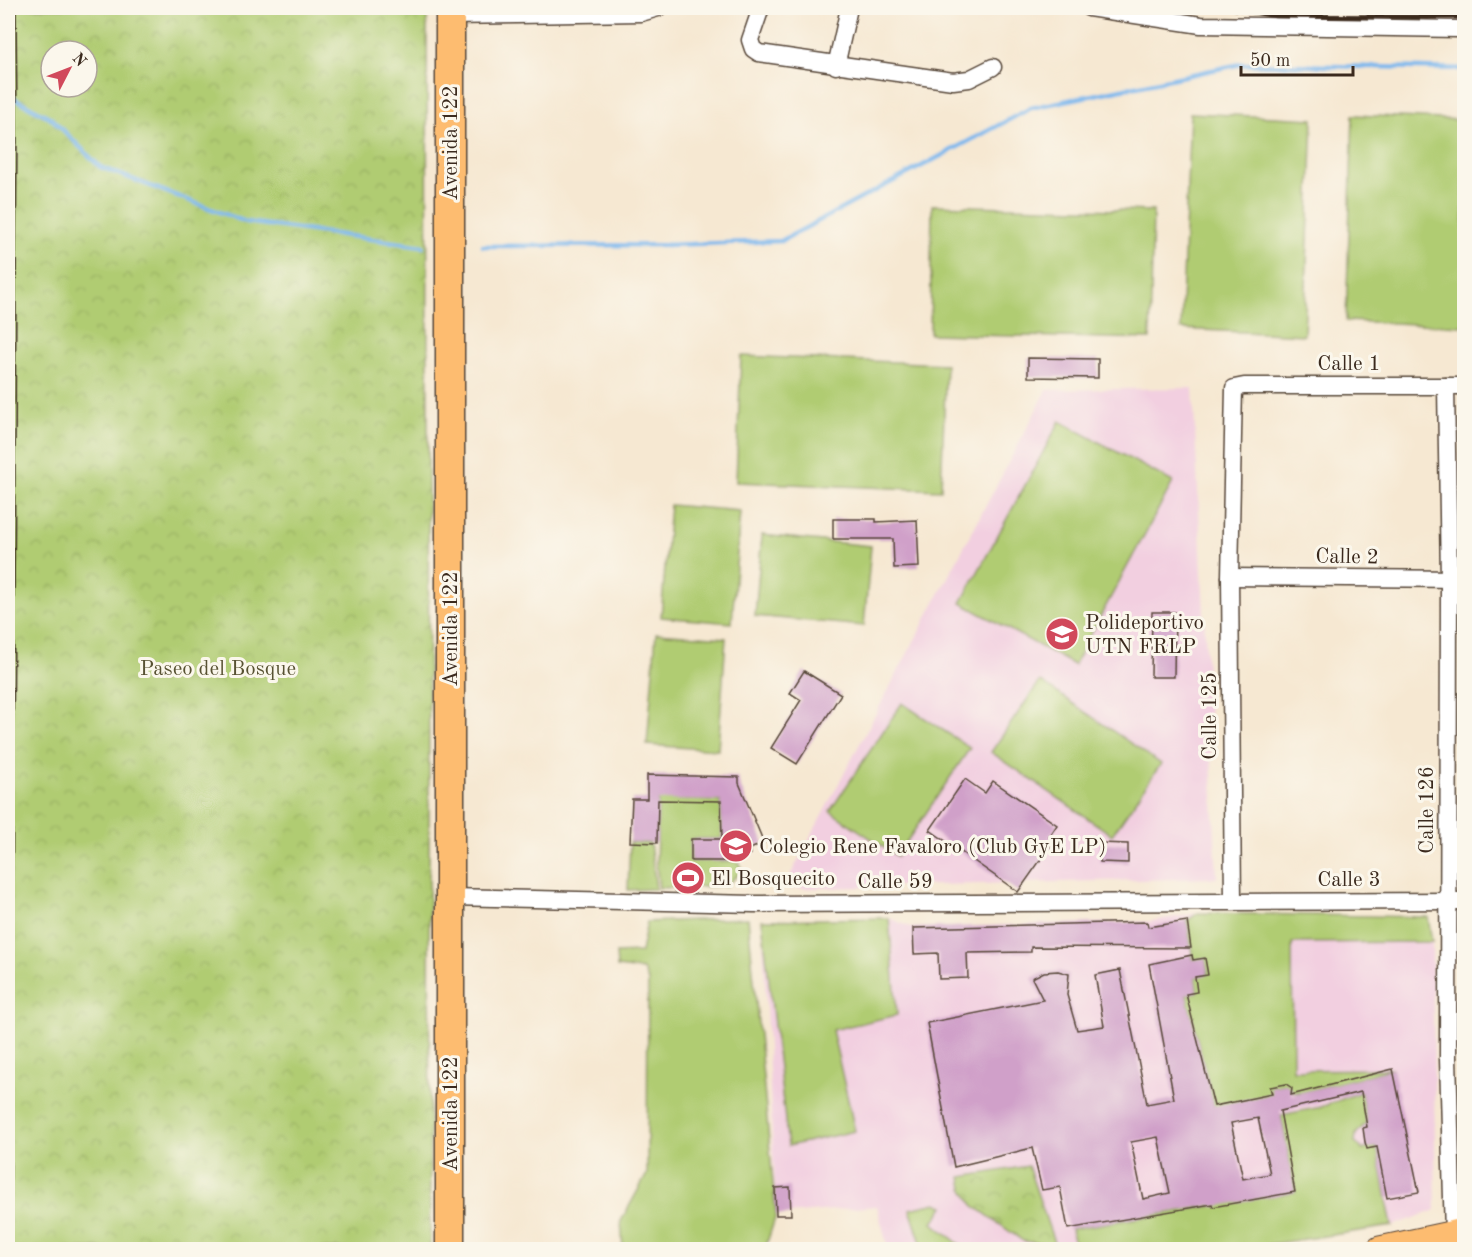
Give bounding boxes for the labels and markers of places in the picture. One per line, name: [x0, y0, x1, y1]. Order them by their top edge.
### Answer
place label: Polideportivo UTN FRLP: [1085, 613, 1204, 658]
school or university icon: Polideportivo UTN FRLP: [1044, 616, 1080, 652]
school or university icon: Colegio Rene Favaloro (Club GyE LP): [718, 828, 754, 864]
place label: Colegio Rene Favaloro (Club GyE LP): [759, 837, 1106, 858]
sports icon: El Bosquecito: [670, 860, 706, 896]
place label: El Bosquecito: [711, 869, 835, 890]

